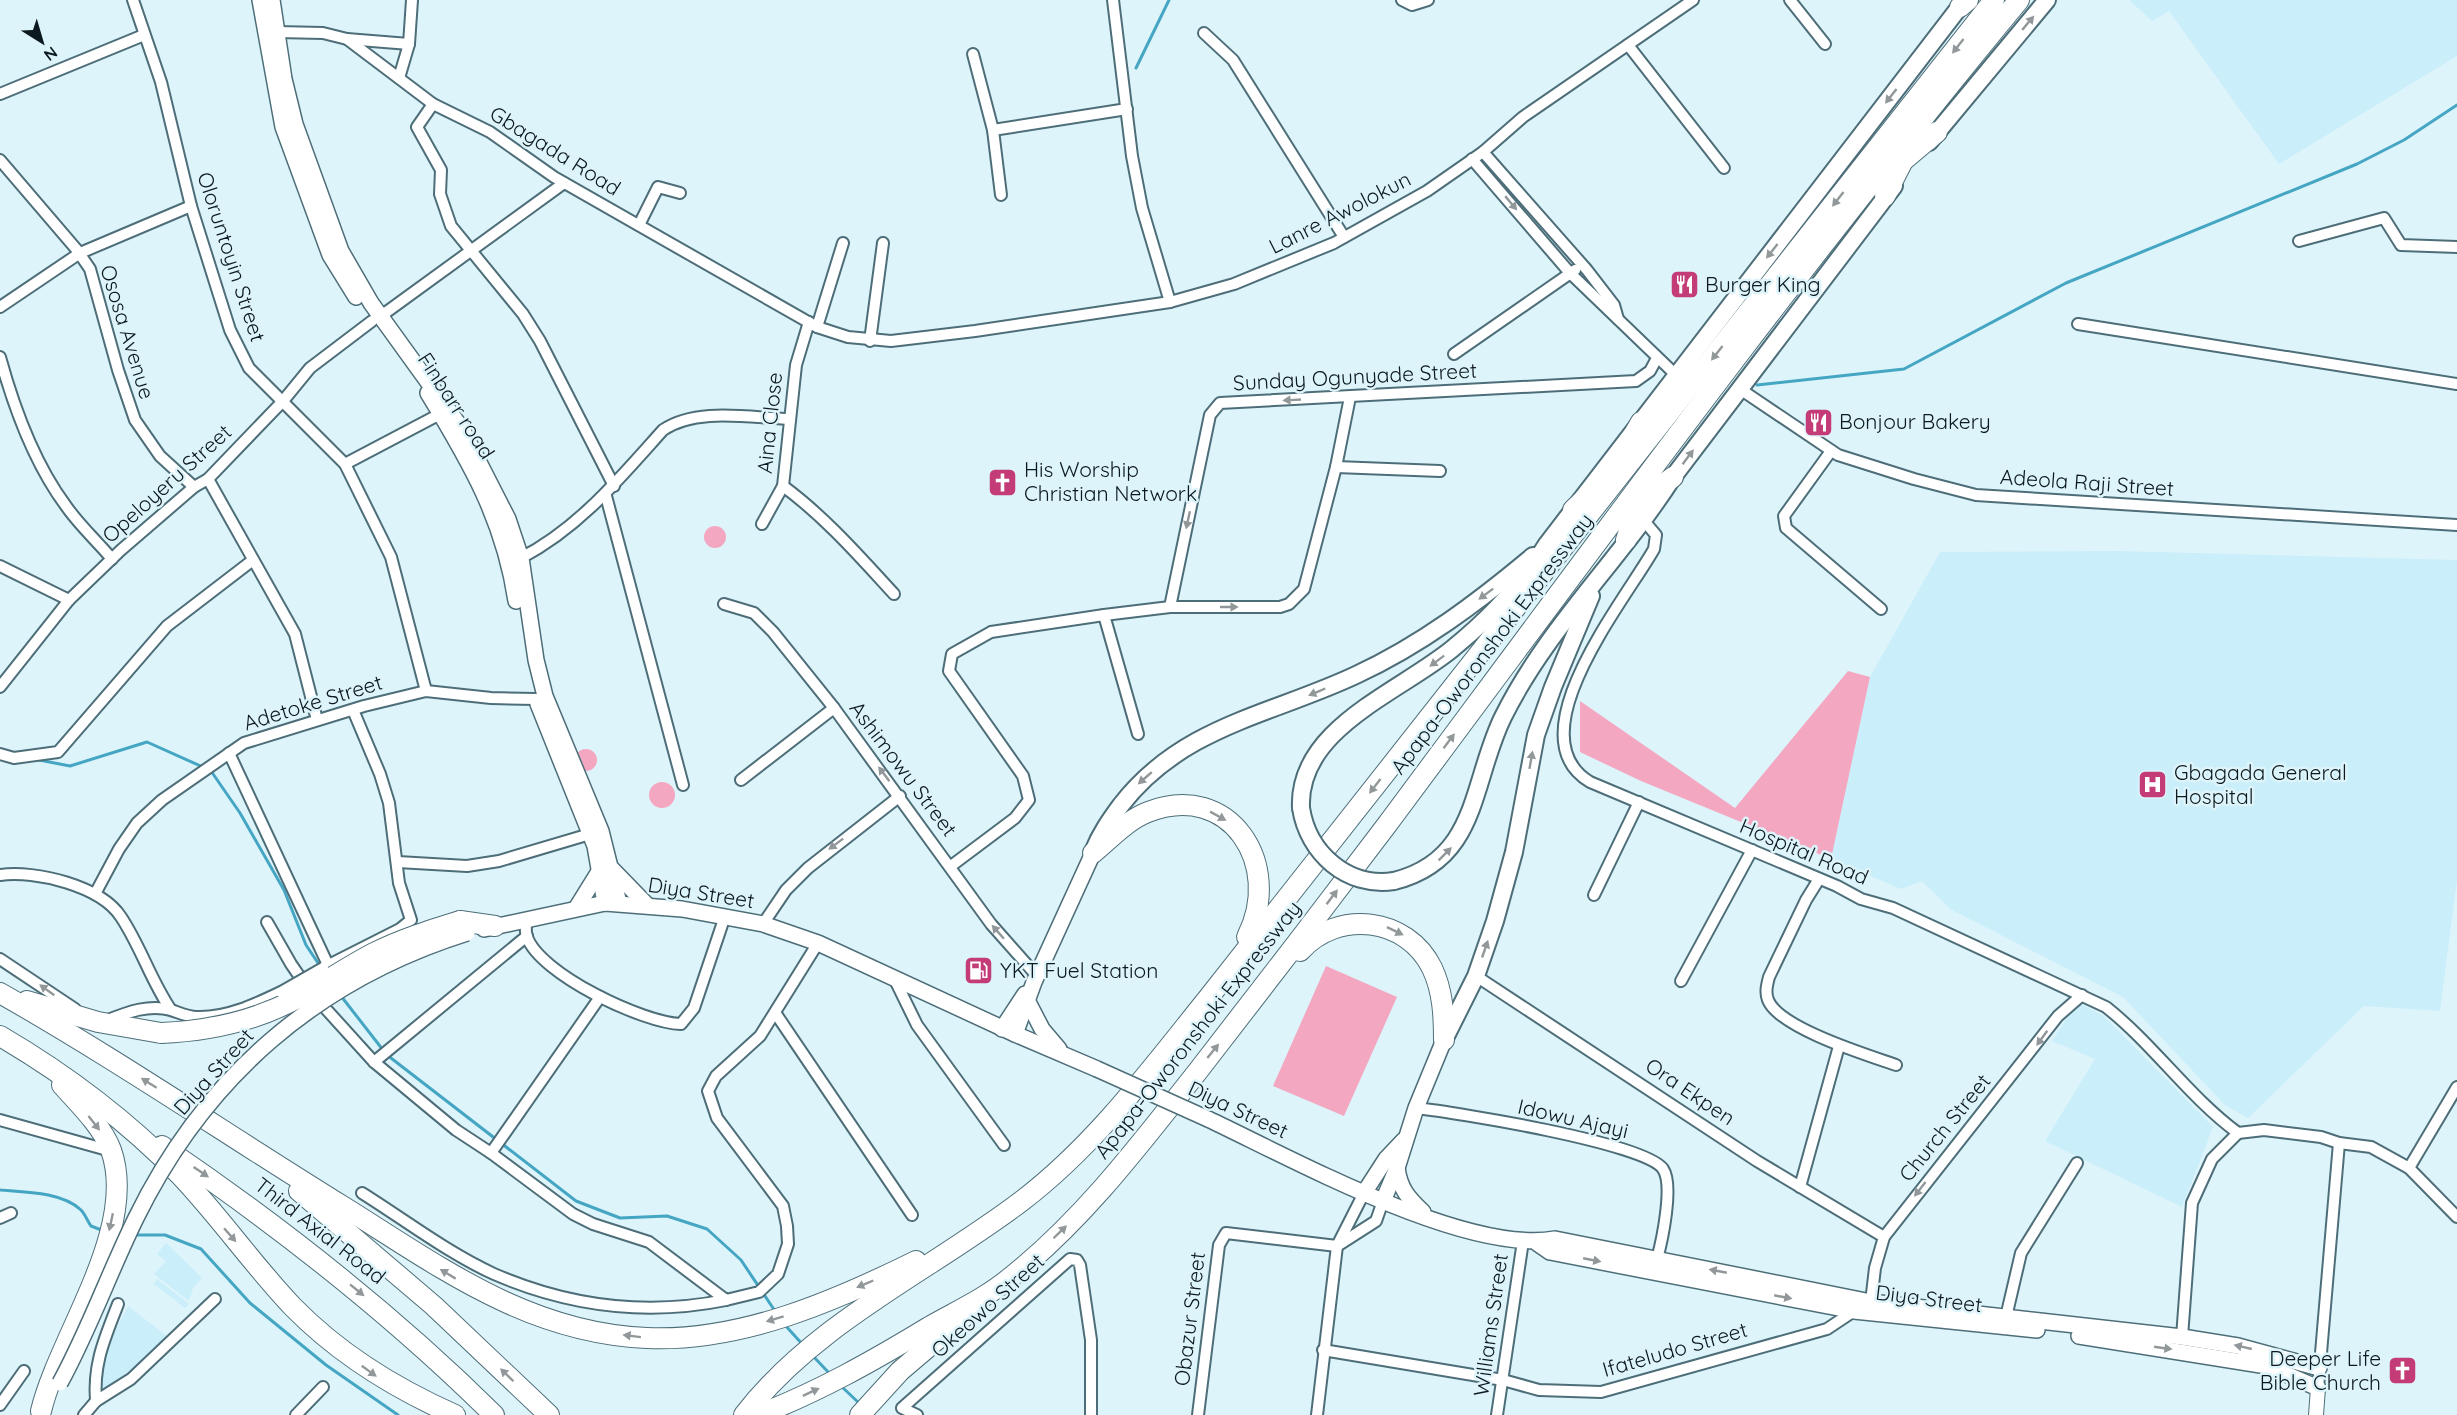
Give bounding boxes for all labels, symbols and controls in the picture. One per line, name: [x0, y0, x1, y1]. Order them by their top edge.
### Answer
north arrow: [12, 12, 72, 72]
one-way arrow: [2022, 15, 2034, 30]
one-way arrow: [1952, 38, 1964, 54]
text: N: [40, 42, 62, 66]
one-way arrow: [1885, 88, 1897, 104]
street label: Gbagada Road: [485, 100, 626, 201]
street label: Lanre Awolokun: [1264, 165, 1415, 259]
street label: Oloruntoyin Street: [192, 169, 272, 345]
one-way arrow: [1832, 192, 1844, 207]
one-way arrow: [1504, 195, 1517, 210]
one-way arrow: [1766, 243, 1778, 259]
street label: Ososa Avenue: [95, 261, 161, 402]
restaurant icon: Burger King: [1668, 269, 1700, 301]
place label: Burger King: [1705, 271, 1821, 297]
one-way arrow: [1712, 345, 1724, 360]
street label: Finbarr road: [413, 347, 501, 464]
street label: Sunday Ogunyade Street: [1232, 357, 1478, 395]
street label: Aina Close: [751, 371, 787, 475]
one-way arrow: [1282, 395, 1301, 404]
restaurant icon: Bonjour Bakery: [1802, 406, 1834, 438]
place label: Bonjour Bakery: [1839, 408, 1991, 434]
street label: Opeloyeru Street: [96, 418, 236, 548]
one-way arrow: [1682, 450, 1694, 465]
place label: His Worship Christian Network: [1024, 456, 1197, 506]
street label: Adeola Raji Street: [1999, 463, 2175, 501]
church icon: His Worship Christian Network: [987, 466, 1019, 498]
street label: Apapa-Oworonshoki Expressway: [1384, 508, 1598, 779]
one-way arrow: [1183, 511, 1192, 530]
one-way arrow: [1478, 588, 1493, 600]
one-way arrow: [1219, 602, 1238, 612]
one-way arrow: [1429, 655, 1445, 667]
street label: Adetoke Street: [240, 669, 385, 735]
one-way arrow: [1308, 687, 1326, 697]
street label: Ashimowu Street: [845, 696, 963, 841]
one-way arrow: [1443, 733, 1455, 749]
one-way arrow: [1527, 750, 1536, 769]
place label: Gbagada General Hospital: [2174, 759, 2347, 809]
one-way arrow: [878, 767, 890, 782]
hospital icon: Gbagada General Hospital: [2137, 769, 2169, 801]
one-way arrow: [1137, 771, 1152, 785]
one-way arrow: [1369, 778, 1382, 794]
one-way arrow: [1210, 811, 1227, 821]
street label: Hospital Road: [1736, 812, 1873, 890]
one-way arrow: [829, 838, 845, 850]
one-way arrow: [1437, 848, 1451, 862]
street label: Diya Street: [646, 871, 756, 913]
one-way arrow: [1326, 889, 1338, 904]
street label: Apapa-Oworonshoki Expressway: [1088, 895, 1306, 1164]
one-way arrow: [992, 924, 1005, 940]
one-way arrow: [1386, 926, 1403, 935]
one-way arrow: [1481, 940, 1491, 958]
fuel station icon: YKT Fuel Station: [963, 955, 995, 987]
place label: YKT Fuel Station: [1000, 957, 1158, 983]
one-way arrow: [39, 984, 54, 996]
street label: Diya Street: [168, 1023, 259, 1120]
one-way arrow: [2037, 1030, 2049, 1045]
one-way arrow: [1207, 1044, 1219, 1059]
street label: Ora Ekpen: [1641, 1052, 1740, 1131]
street label: Church Street: [1893, 1068, 1996, 1187]
street label: Diya Street: [1184, 1075, 1293, 1144]
one-way arrow: [141, 1078, 157, 1089]
street label: Idowu Ajayi: [1515, 1093, 1631, 1143]
one-way arrow: [87, 1115, 100, 1131]
one-way arrow: [193, 1167, 210, 1178]
street label: Third Axial Road: [250, 1171, 391, 1289]
one-way arrow: [1913, 1181, 1926, 1197]
one-way arrow: [106, 1213, 115, 1232]
one-way arrow: [1053, 1225, 1068, 1239]
one-way arrow: [224, 1227, 237, 1243]
street label: Okeowo Street: [925, 1248, 1049, 1363]
street label: Obazur Street: [1168, 1250, 1210, 1387]
street label: Williams Street: [1467, 1252, 1513, 1398]
one-way arrow: [1582, 1256, 1601, 1265]
one-way arrow: [1708, 1266, 1727, 1275]
one-way arrow: [440, 1269, 457, 1279]
one-way arrow: [855, 1279, 873, 1289]
street label: Diya Street: [1874, 1279, 1984, 1317]
one-way arrow: [349, 1283, 365, 1296]
one-way arrow: [1774, 1293, 1793, 1302]
one-way arrow: [766, 1315, 784, 1324]
street label: Ifateludo Street: [1599, 1316, 1750, 1382]
one-way arrow: [622, 1331, 641, 1341]
one-way arrow: [2233, 1342, 2252, 1352]
one-way arrow: [2154, 1344, 2173, 1353]
place label: Deeper Life Bible Church: [2260, 1345, 2381, 1395]
church icon: Deeper Life Bible Church: [2386, 1355, 2418, 1387]
one-way arrow: [362, 1364, 377, 1376]
one-way arrow: [500, 1368, 514, 1382]
one-way arrow: [803, 1387, 821, 1397]

